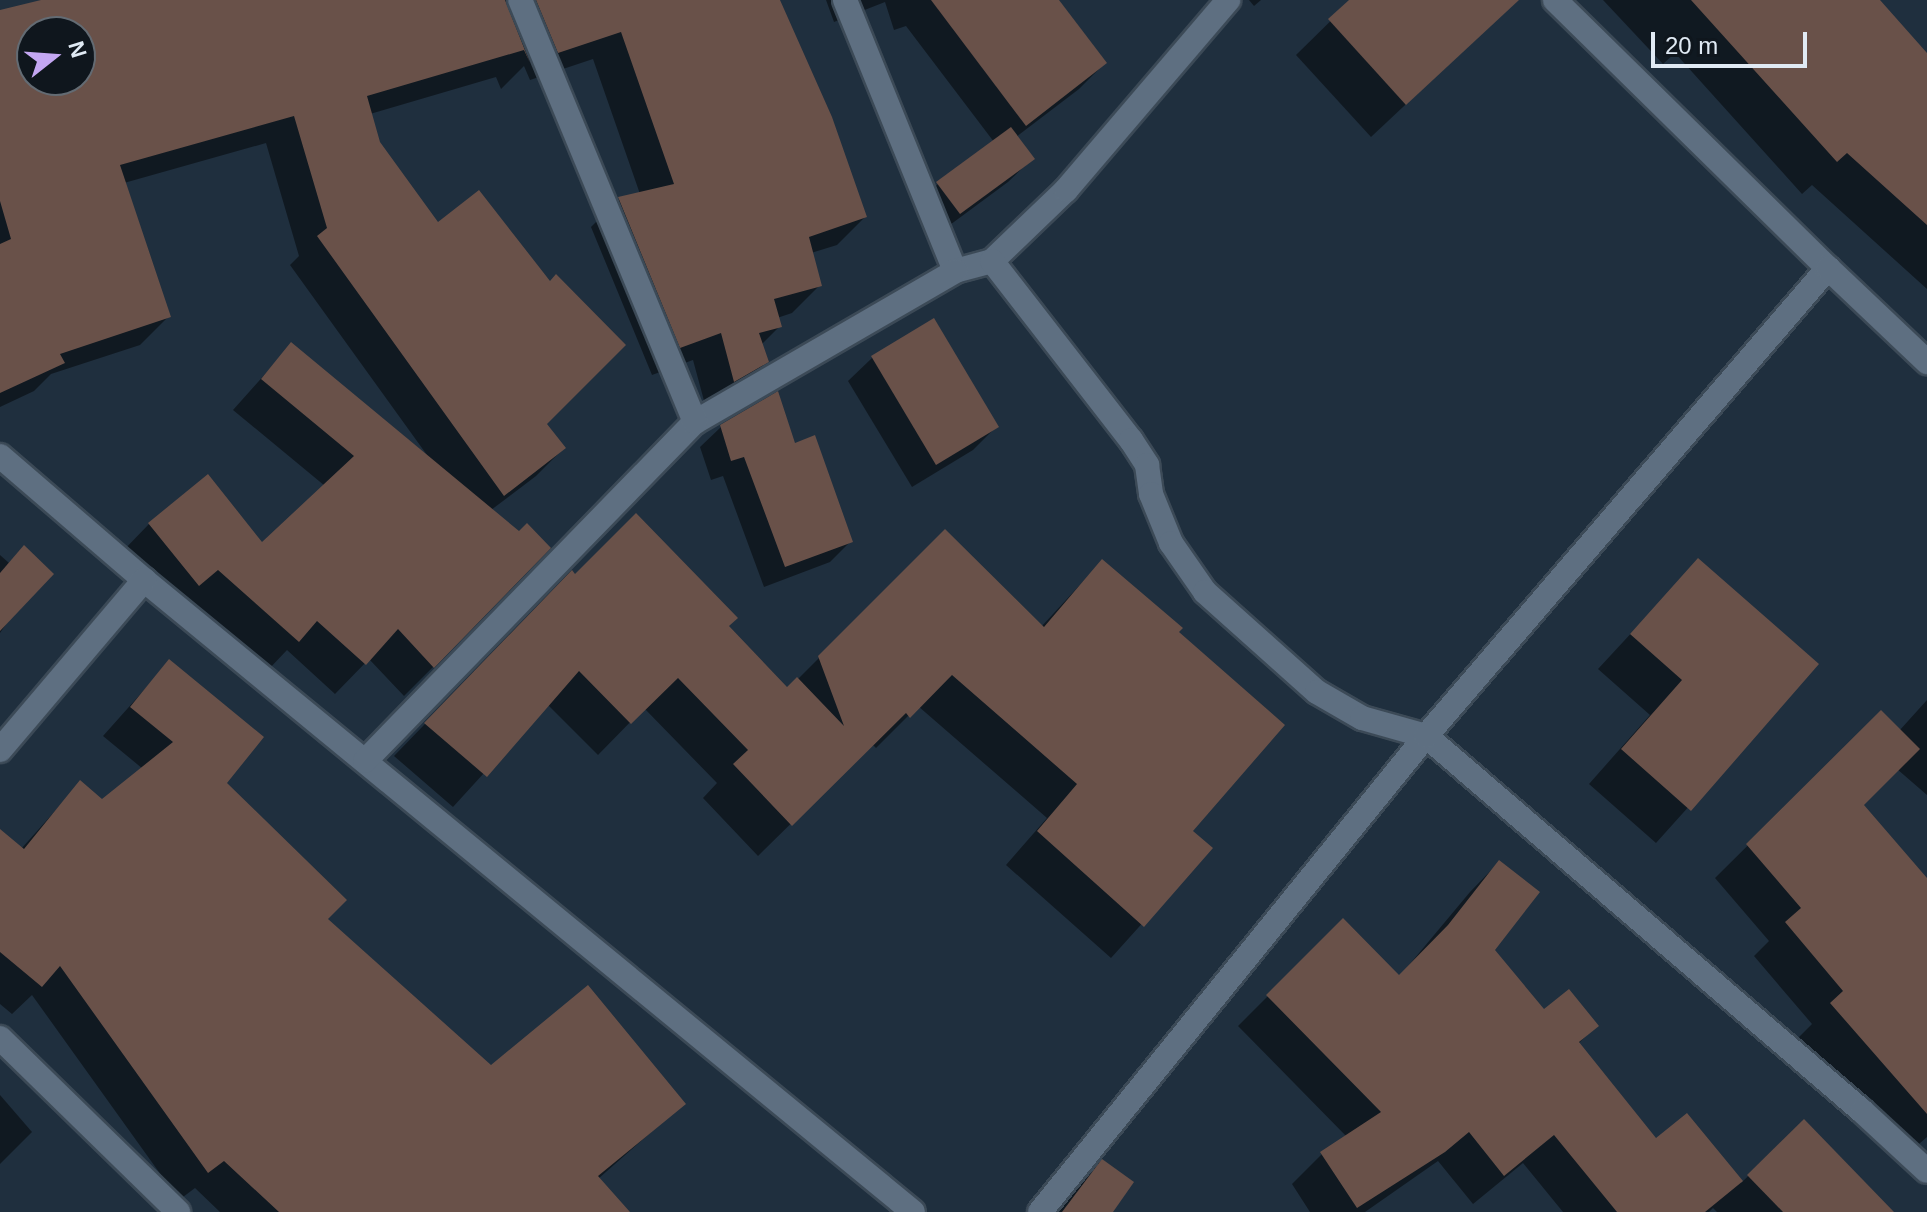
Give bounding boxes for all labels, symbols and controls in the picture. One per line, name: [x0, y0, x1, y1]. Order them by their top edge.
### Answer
north arrow: [16, 16, 96, 96]
scale bar: [1655, 16, 1811, 66]
text: 20 m: [1665, 32, 1718, 59]
text: N: [63, 38, 92, 61]

